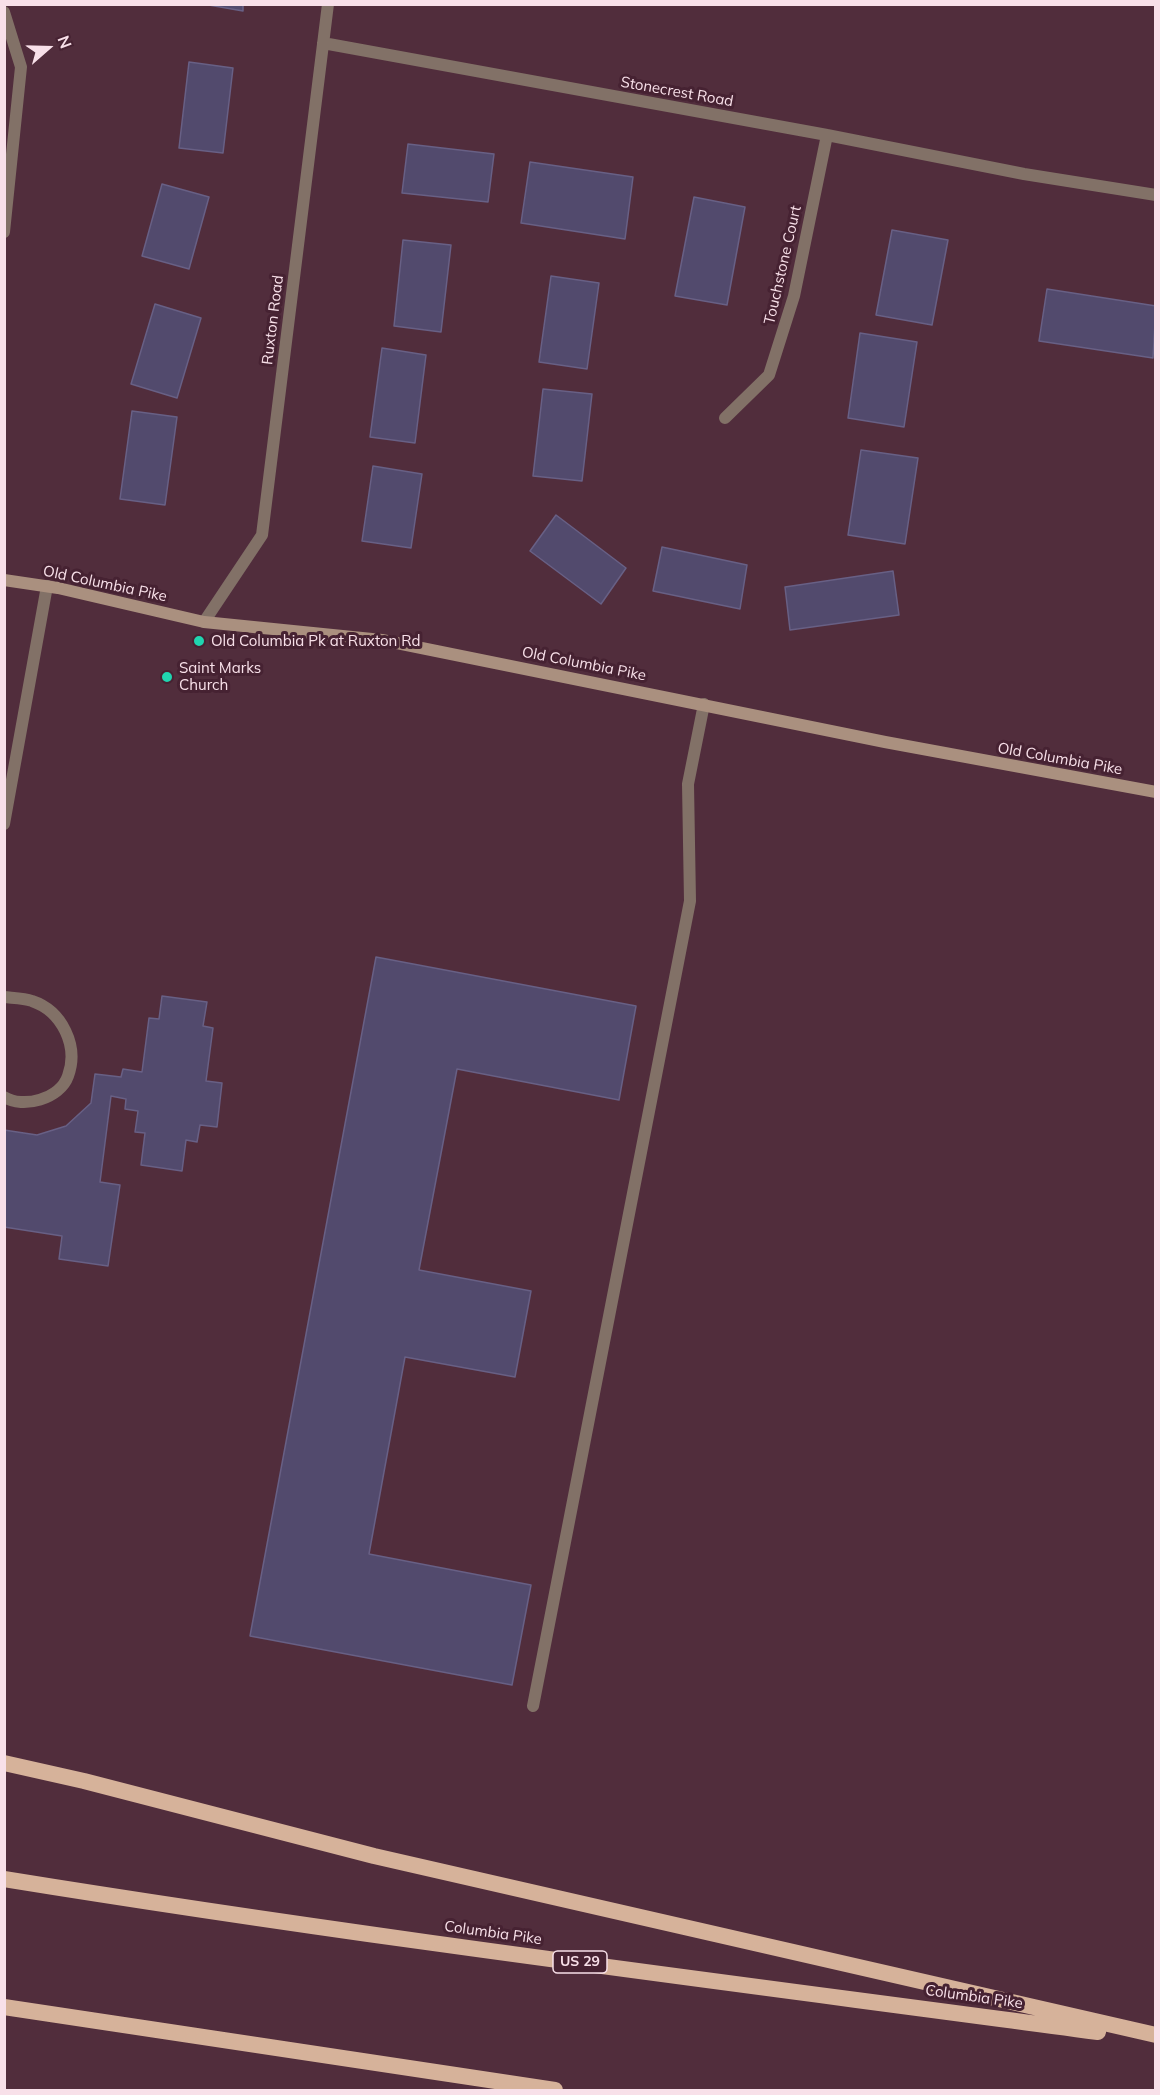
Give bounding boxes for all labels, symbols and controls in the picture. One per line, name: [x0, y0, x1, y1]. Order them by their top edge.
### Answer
north arrow: [18, 18, 78, 78]
text: N: [53, 33, 76, 51]
street label: Stonecrest Road: [619, 73, 735, 111]
street label: Touchstone Court: [761, 204, 805, 326]
street label: Ruxton Road: [259, 274, 287, 366]
street label: Old Columbia Pike: [41, 562, 169, 606]
place label: Old Columbia Pk at Ruxton Rd: [211, 632, 421, 650]
marker: Old Columbia Pk at Ruxton Rd: [192, 634, 206, 648]
street label: Old Columbia Pike: [520, 643, 648, 685]
place label: Saint Marks Church: [179, 659, 261, 694]
marker: Saint Marks Church: [160, 670, 174, 684]
street label: Old Columbia Pike: [996, 739, 1124, 779]
street label: Columbia Pike: [443, 1917, 543, 1949]
road number: US 29: [553, 1951, 607, 1973]
street label: Columbia Pike: [924, 1981, 1024, 2013]

